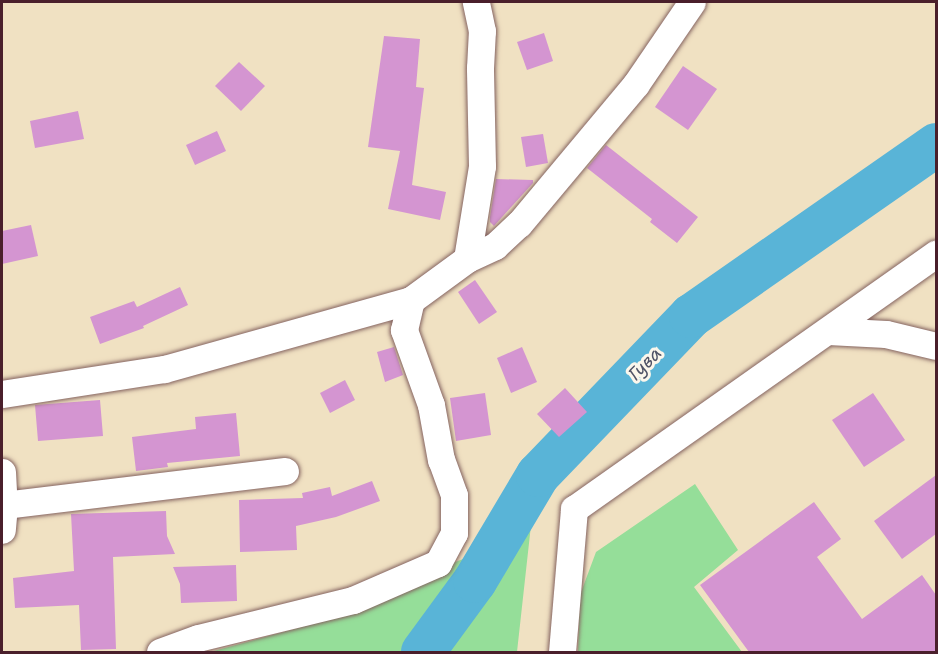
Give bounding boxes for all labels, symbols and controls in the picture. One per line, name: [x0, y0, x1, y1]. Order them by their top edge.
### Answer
water label: Гува: [624, 343, 666, 385]

